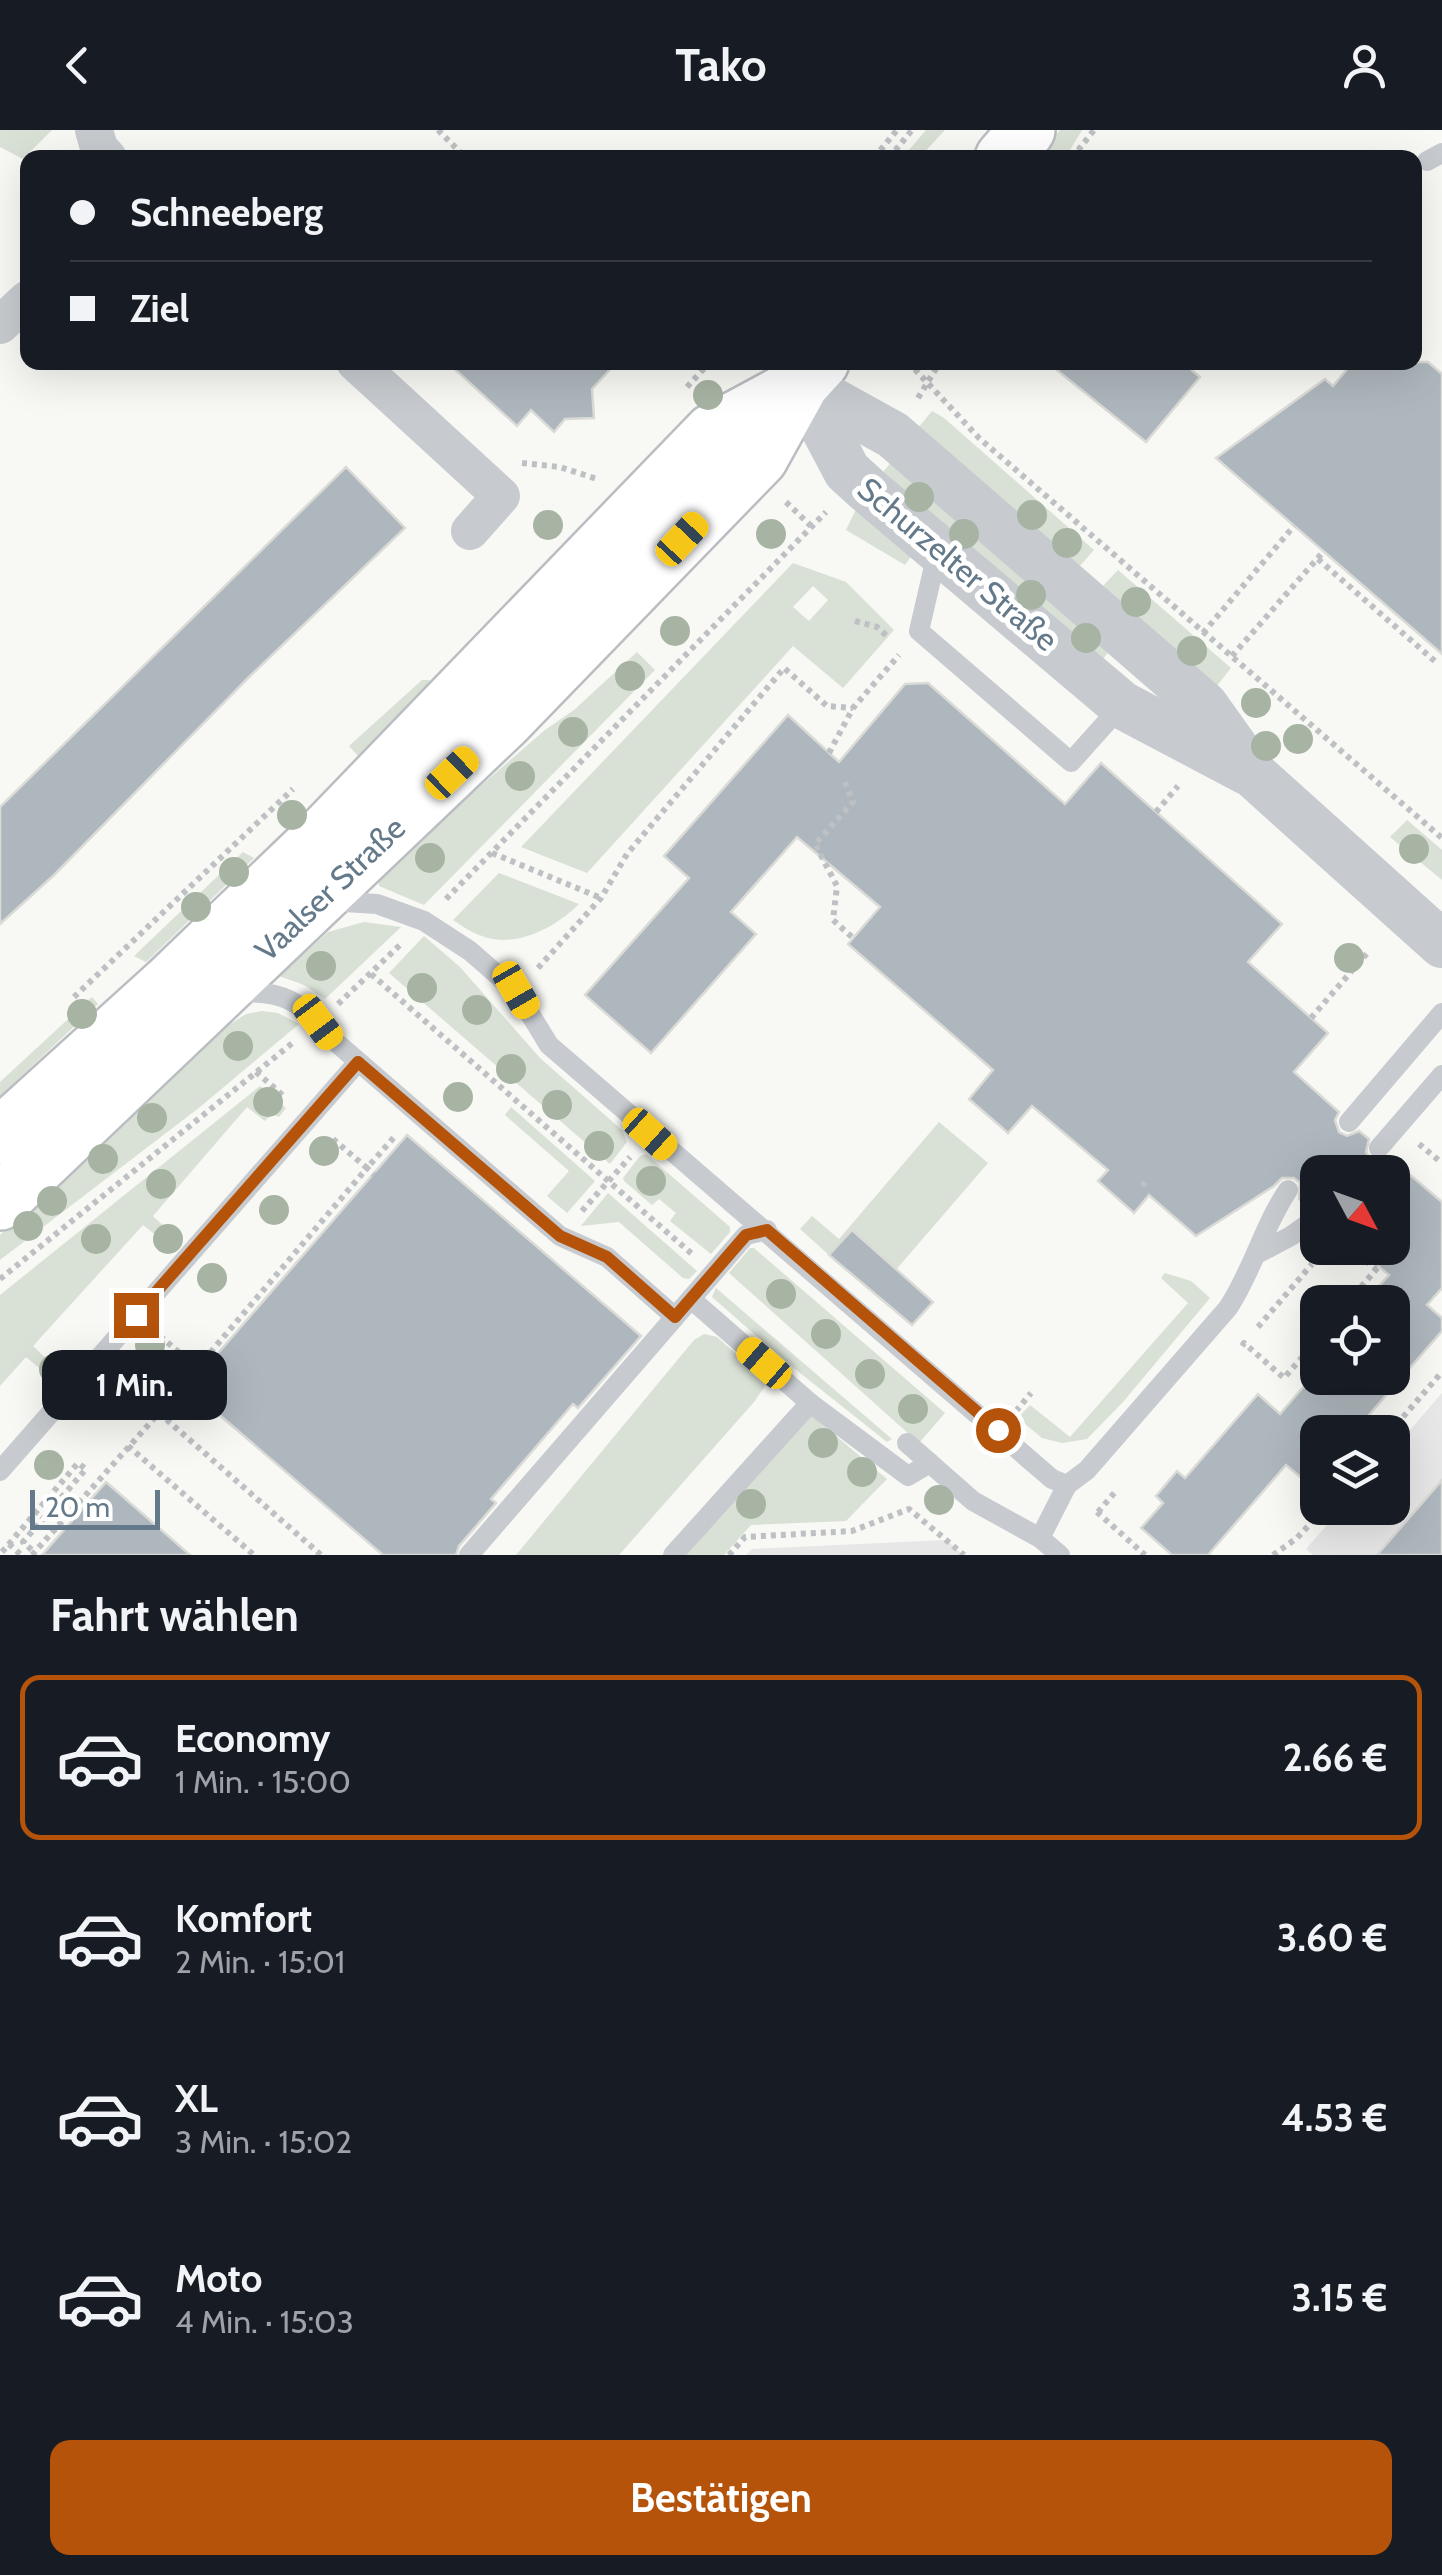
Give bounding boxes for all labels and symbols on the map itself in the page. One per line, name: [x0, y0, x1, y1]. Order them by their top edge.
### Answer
street label: Schurzelter Straße: [850, 469, 1066, 659]
car: [651, 507, 713, 571]
car: [420, 741, 484, 805]
street label: Vaalser Straße: [246, 808, 413, 969]
car: [488, 957, 544, 1023]
car: [288, 989, 348, 1055]
car: [618, 1103, 682, 1165]
north arrow: [1300, 1155, 1410, 1265]
route end: [114, 1293, 159, 1338]
car: [732, 1332, 796, 1394]
callout: 1 Min.: [44, 1350, 228, 1420]
route start: [976, 1408, 1021, 1453]
scale bar: [30, 1485, 160, 1530]

